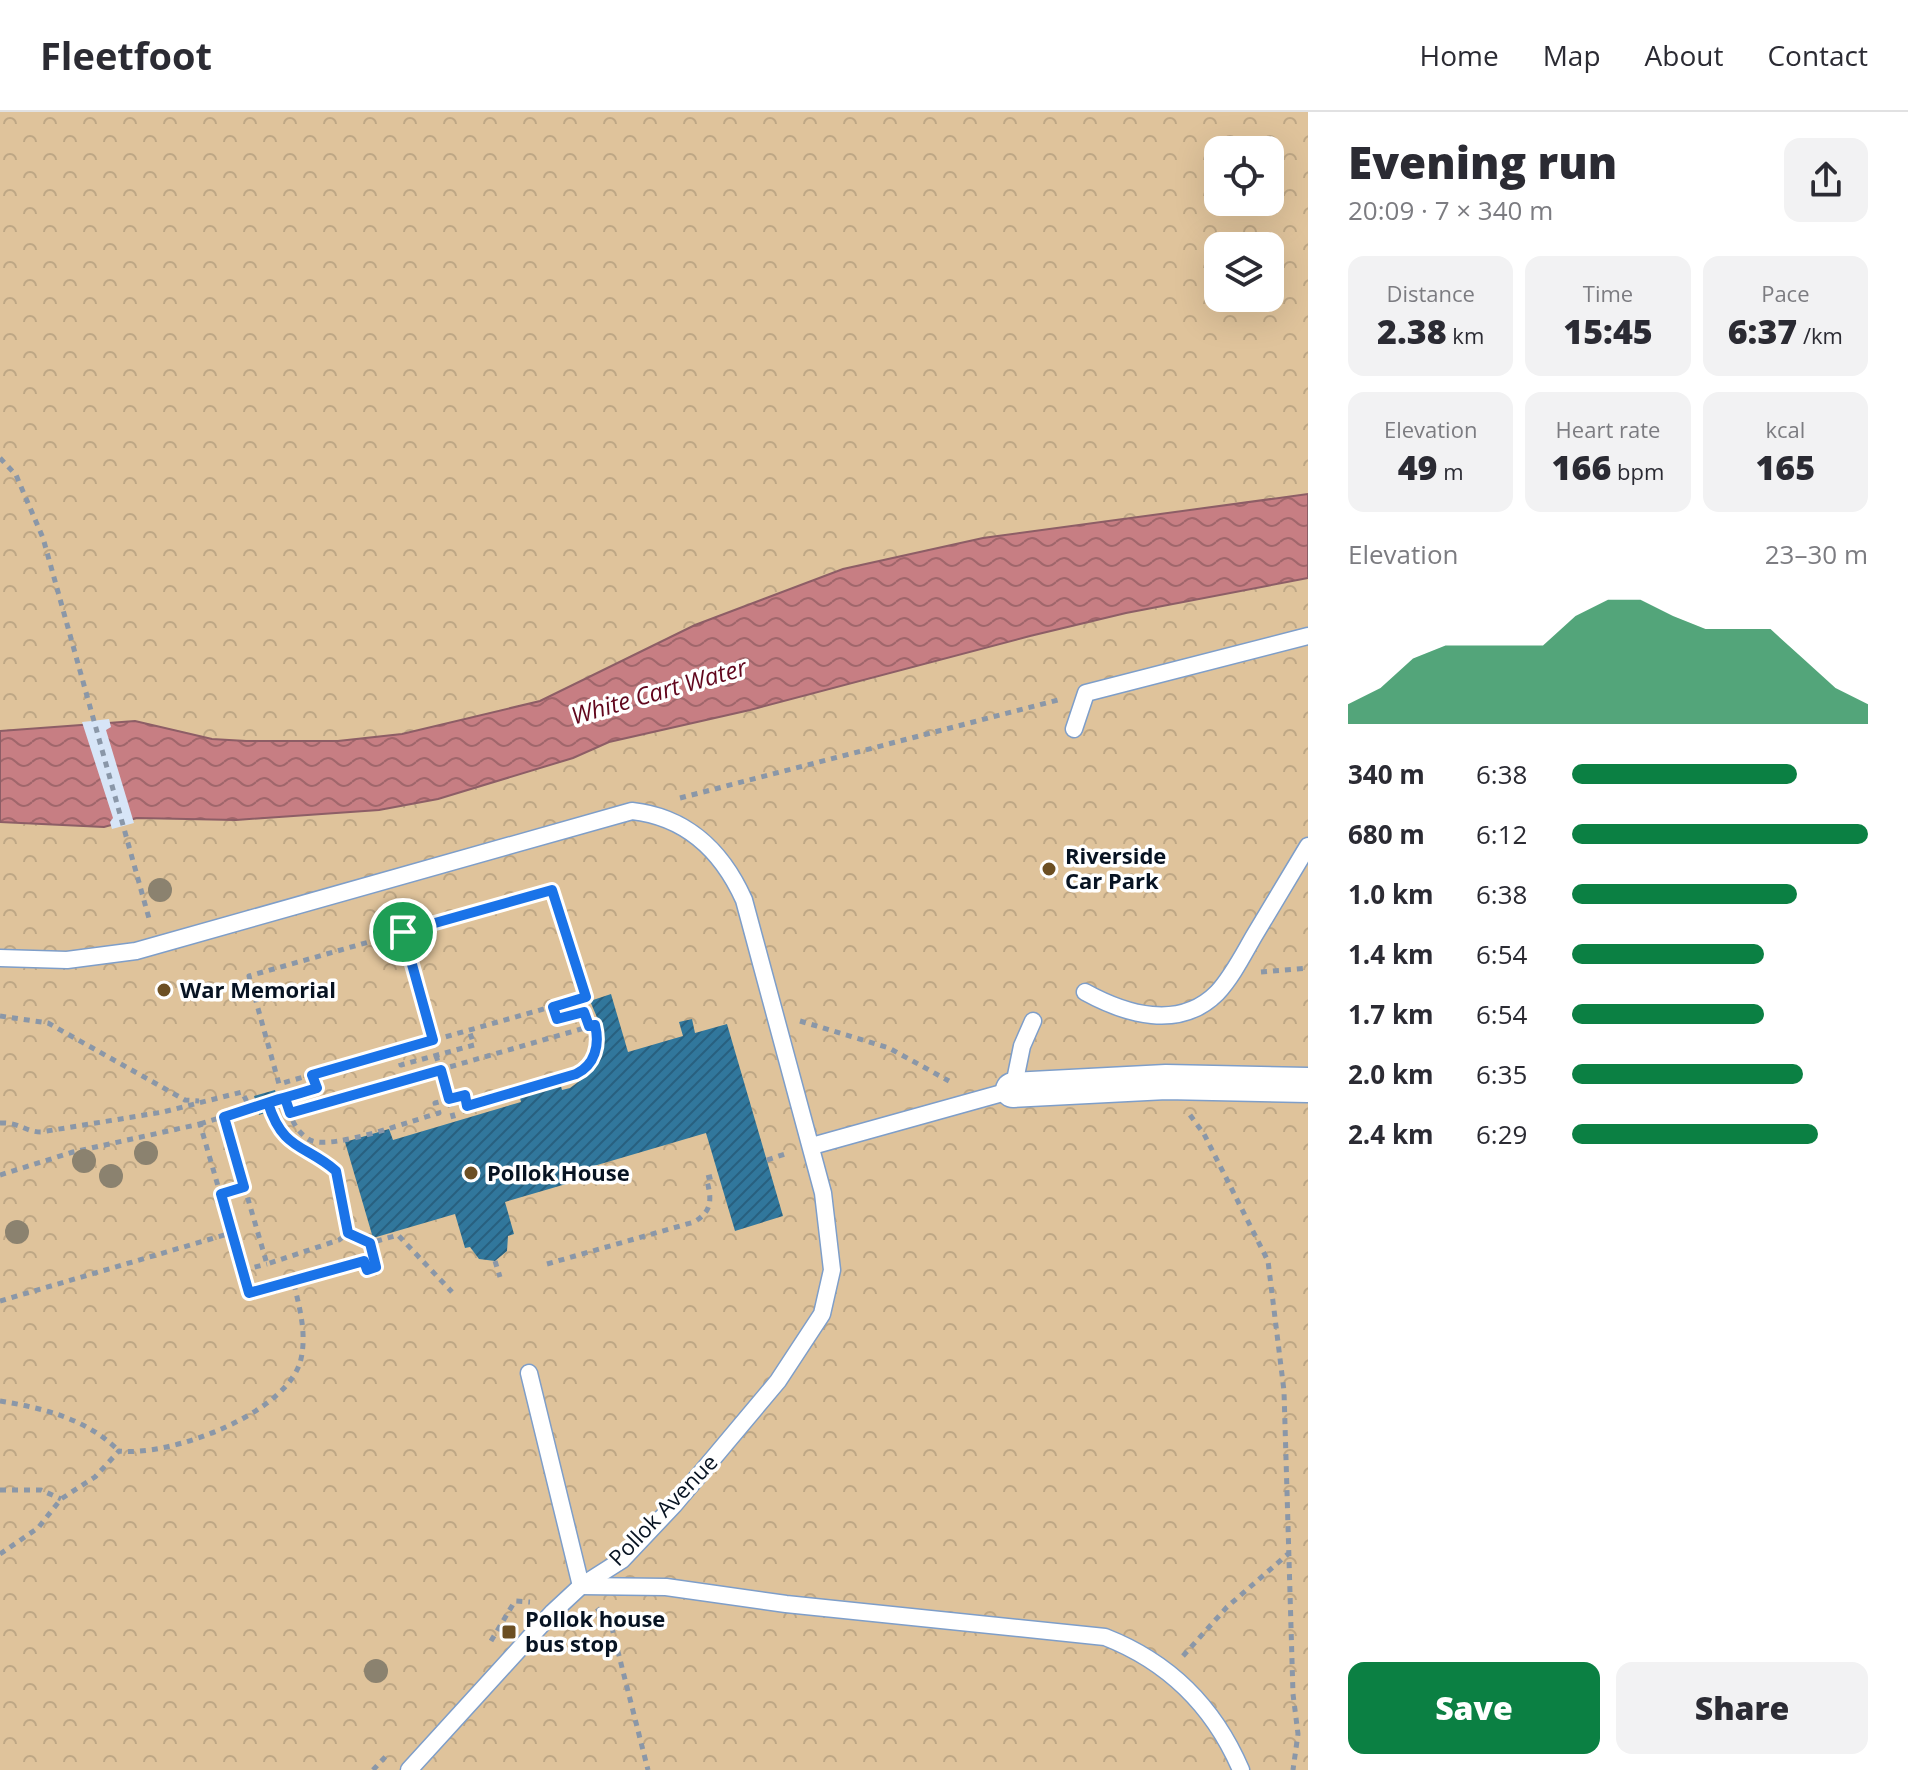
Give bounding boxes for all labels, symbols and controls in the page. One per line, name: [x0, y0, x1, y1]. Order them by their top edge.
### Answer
text: Fleetfoot: [40, 29, 212, 81]
text: Home: [1420, 36, 1499, 74]
text: Map: [1543, 36, 1601, 74]
text: About: [1645, 36, 1723, 74]
text: Contact: [1767, 36, 1868, 74]
text: Evening run: [1348, 132, 1617, 192]
map controls: [1204, 136, 1284, 312]
button: locate: [1204, 136, 1284, 216]
button: share: [1784, 138, 1868, 222]
text: 20:09 · 7 × 340 m: [1348, 192, 1553, 228]
button: layers: [1204, 232, 1284, 312]
text: Distance: [1386, 278, 1475, 308]
text: Time: [1583, 278, 1633, 308]
text: Pace: [1761, 278, 1810, 308]
text: 2.38: [1377, 308, 1447, 354]
text: 15:45: [1563, 308, 1653, 354]
text: 6:37: [1728, 308, 1797, 354]
text: km: [1447, 320, 1484, 350]
text: /km: [1797, 320, 1843, 350]
text: Elevation: [1384, 414, 1477, 444]
text: Heart rate: [1556, 414, 1660, 444]
text: kcal: [1765, 414, 1805, 444]
text: 49: [1398, 444, 1438, 490]
text: 166: [1552, 444, 1611, 490]
text: 165: [1755, 444, 1815, 490]
text: m: [1438, 456, 1464, 486]
text: bpm: [1611, 456, 1664, 486]
text: Elevation: [1348, 536, 1458, 572]
text: 23–30 m: [1765, 536, 1868, 572]
water label: White Cart Water: [567, 649, 752, 731]
text: 340 m: [1348, 756, 1425, 792]
text: 6:38: [1476, 756, 1527, 792]
text: 680 m: [1348, 816, 1425, 852]
text: 6:12: [1476, 816, 1527, 852]
place label: Riverside Car Park: [1065, 840, 1166, 895]
marker: Riverside Car Park: [1040, 860, 1058, 878]
text: 1.0 km: [1348, 876, 1434, 912]
text: 6:38: [1476, 876, 1527, 912]
pin: [369, 898, 437, 966]
icon: arrive: [381, 910, 425, 954]
text: 1.4 km: [1348, 936, 1434, 972]
text: 6:54: [1476, 936, 1527, 972]
place label: War Memorial: [180, 974, 336, 1004]
marker: War Memorial: [155, 981, 173, 999]
text: 1.7 km: [1348, 996, 1434, 1032]
text: 6:54: [1476, 996, 1527, 1032]
text: 2.0 km: [1348, 1056, 1434, 1092]
text: 6:35: [1476, 1056, 1527, 1092]
text: 2.4 km: [1348, 1116, 1434, 1152]
text: 6:29: [1476, 1116, 1527, 1152]
place label: Pollok House: [487, 1157, 630, 1187]
marker: Pollok House: [462, 1164, 480, 1182]
street label: Pollok Avenue: [601, 1447, 723, 1572]
place label: Pollok house bus stop: [525, 1603, 665, 1658]
marker: Pollok house bus stop: [500, 1623, 518, 1641]
button: Save: [1348, 1662, 1600, 1754]
button: Share: [1616, 1662, 1868, 1754]

